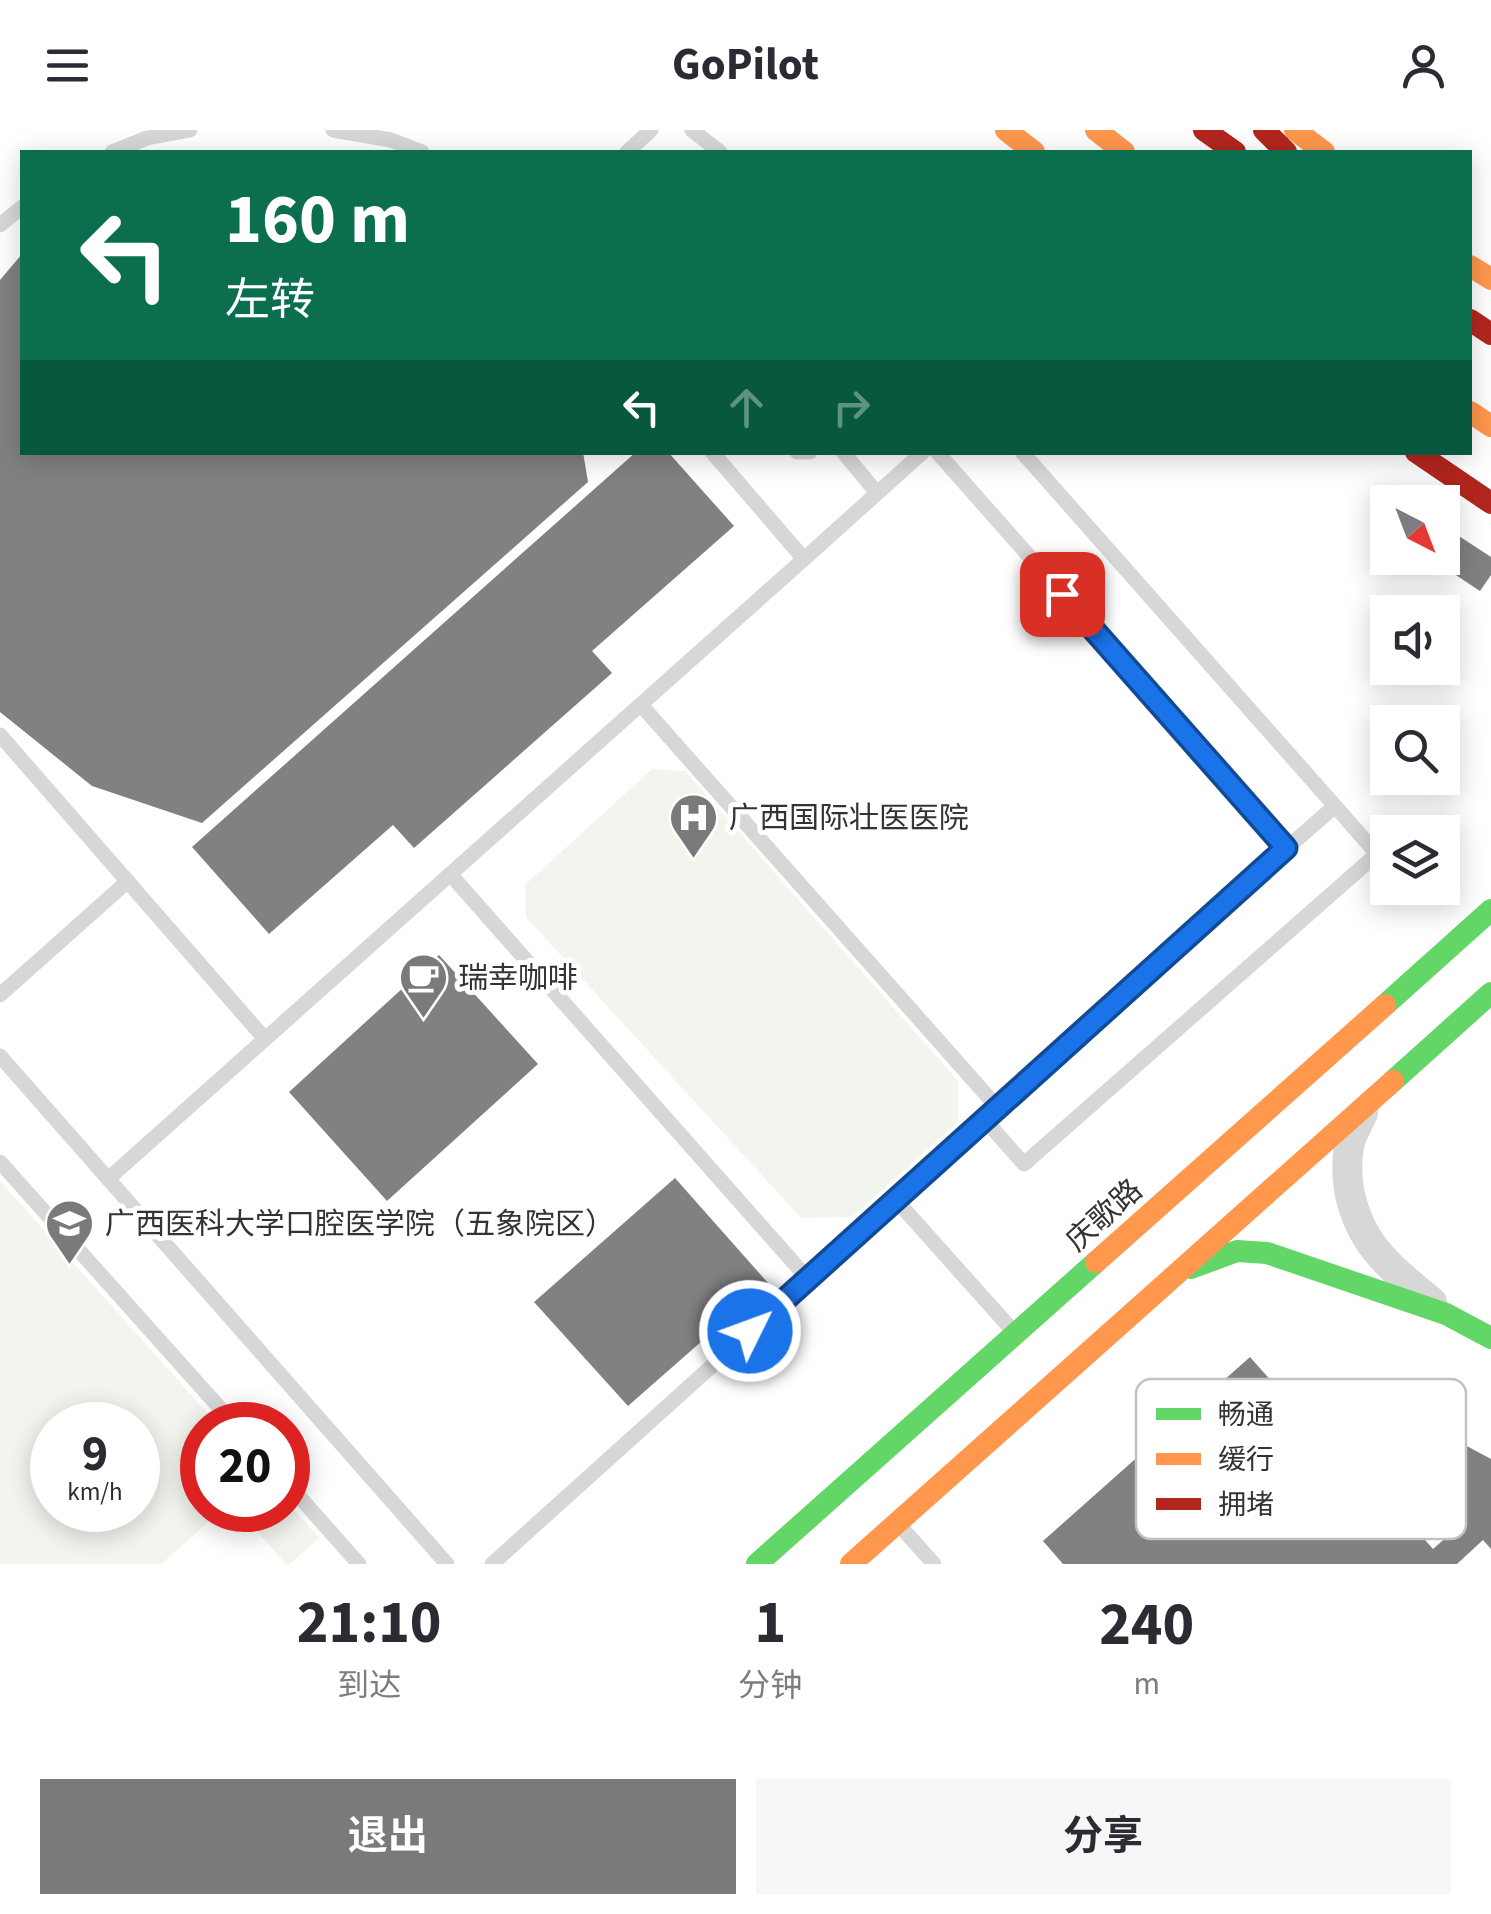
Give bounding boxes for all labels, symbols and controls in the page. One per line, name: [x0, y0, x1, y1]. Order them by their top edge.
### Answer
text: GoPilot: [672, 33, 819, 97]
icon: menu: [40, 38, 95, 93]
icon: person: [1396, 38, 1451, 93]
text: 160 m: [225, 170, 410, 270]
icon: left: [60, 190, 190, 320]
text: 左转: [225, 269, 315, 333]
icon: left: [614, 380, 669, 435]
icon: ahead: [719, 380, 774, 435]
icon: right: [824, 380, 879, 435]
north arrow: [1370, 485, 1460, 575]
map controls: [1370, 485, 1460, 905]
pin: [1020, 552, 1105, 637]
icon: arrive: [1035, 567, 1090, 622]
button: sound: [1370, 595, 1460, 685]
button: search: [1370, 705, 1460, 795]
hospital icon: 广西国际壮医医院: [668, 792, 720, 860]
place label: 广西国际壮医医院: [729, 797, 969, 840]
button: layers: [1370, 815, 1460, 905]
cafe icon: 瑞幸咖啡: [397, 952, 449, 1020]
place label: 瑞幸咖啡: [458, 957, 578, 1000]
street label: 庆歌路: [1057, 1169, 1152, 1261]
school or university icon: 广西医科大学口腔医学院（五象院区）: [44, 1198, 96, 1266]
place label: 广西医科大学口腔医学院（五象院区）: [105, 1203, 615, 1246]
position arrow: [698, 1279, 802, 1383]
legend: [1136, 1379, 1466, 1539]
text: 畅通: [1218, 1395, 1274, 1435]
speed limit sign: 20: [180, 1402, 310, 1532]
text: 9: [82, 1419, 108, 1490]
text: 缓行: [1218, 1440, 1274, 1480]
text: km/h: [67, 1474, 123, 1510]
text: 拥堵: [1218, 1485, 1274, 1525]
text: 21:10: [297, 1581, 442, 1666]
text: 1: [754, 1581, 786, 1666]
text: 240: [1099, 1583, 1194, 1668]
text: m: [1133, 1661, 1160, 1707]
text: 到达: [337, 1663, 401, 1709]
text: 分钟: [738, 1663, 802, 1709]
button: 退出: [40, 1779, 736, 1894]
button: 分享: [756, 1779, 1451, 1894]

